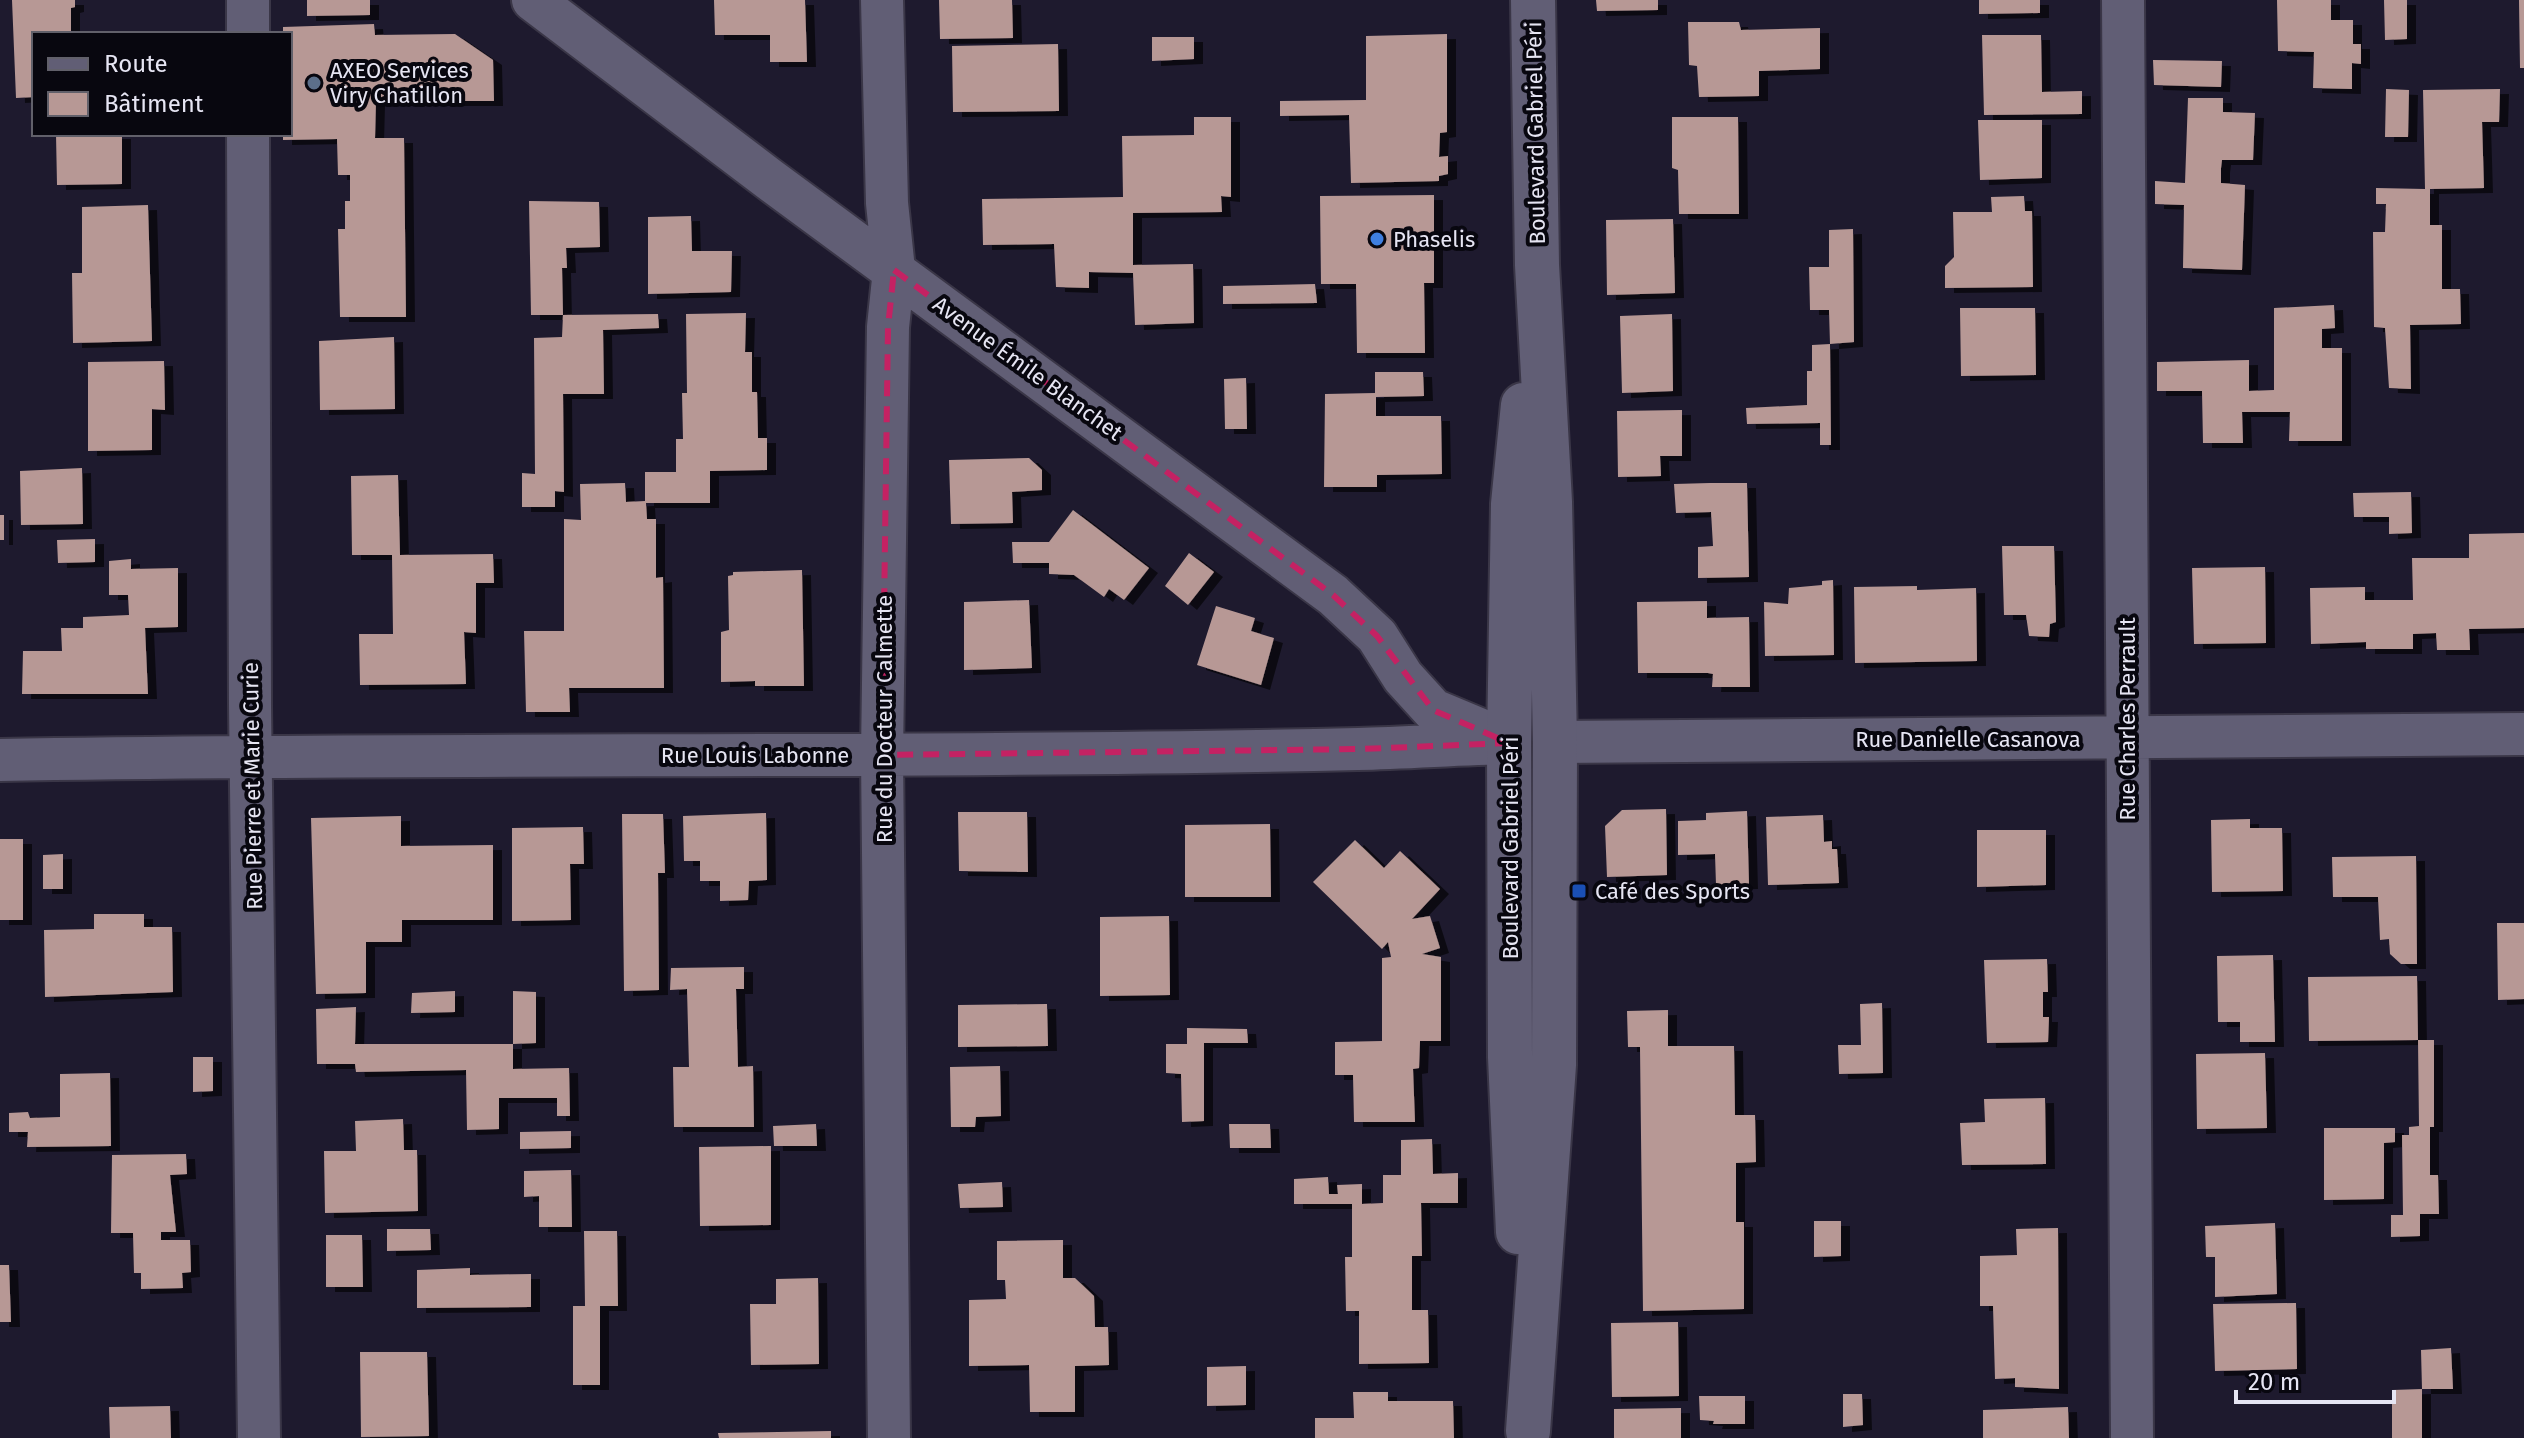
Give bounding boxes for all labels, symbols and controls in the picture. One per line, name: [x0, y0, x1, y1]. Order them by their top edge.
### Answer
street label: Boulevard Gabriel Péri: [1520, 21, 1551, 245]
legend: [32, 32, 292, 136]
text: Route: [104, 50, 168, 78]
place label: AXEO Services Viry Chatillon: [330, 57, 469, 109]
marker: AXEO Services Viry Chatillon: [305, 74, 323, 92]
text: Bâtiment: [104, 90, 204, 118]
place label: Phaselis: [1393, 226, 1475, 253]
marker: Phaselis: [1368, 230, 1386, 248]
street label: Avenue Émile Blanchet: [928, 291, 1128, 446]
street label: Rue du Docteur Calmette: [871, 595, 898, 843]
street label: Rue Charles Perrault: [2114, 617, 2141, 821]
street label: Rue Pierre et Marie Curie: [237, 662, 268, 910]
street label: Rue Danielle Casanova: [1855, 726, 2081, 753]
street label: Boulevard Gabriel Péri: [1497, 736, 1524, 960]
street label: Rue Louis Labonne: [661, 742, 849, 769]
place label: Café des Sports: [1595, 878, 1750, 905]
marker: Café des Sports: [1570, 882, 1588, 900]
scale bar: [2236, 1354, 2394, 1404]
text: 20 m: [2248, 1368, 2300, 1396]

